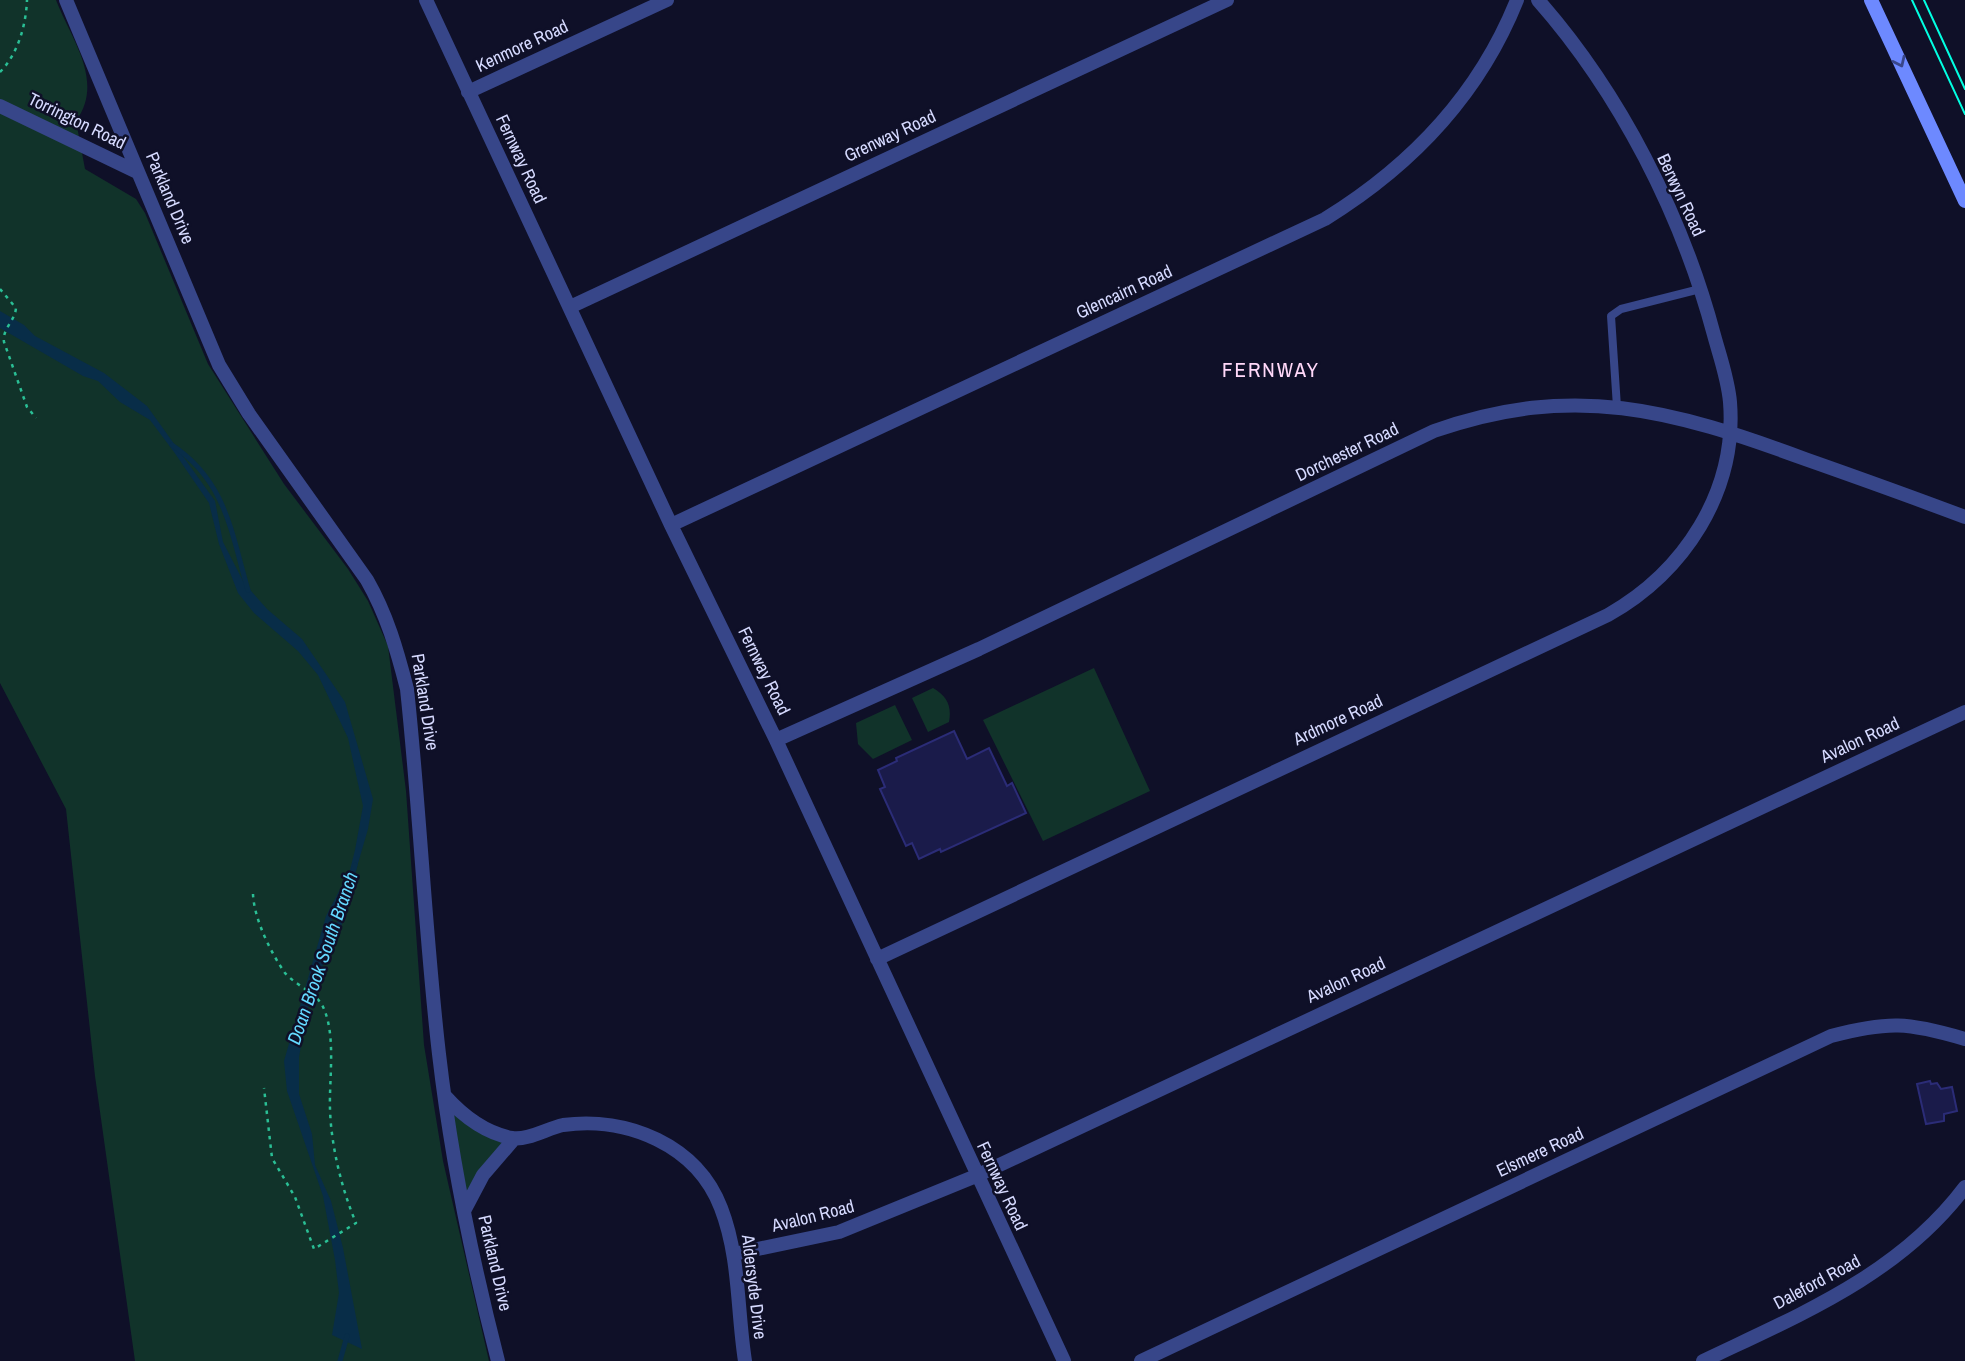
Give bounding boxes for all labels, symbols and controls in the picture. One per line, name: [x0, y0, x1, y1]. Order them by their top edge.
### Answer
street label: Kenmore Road: [472, 13, 572, 78]
one-way arrow: [1891, 55, 1905, 67]
street label: Torrington Road: [24, 86, 130, 155]
street label: Grenway Road: [840, 103, 940, 168]
street label: Fernway Road: [490, 110, 553, 207]
street label: Parkland Drive: [140, 148, 201, 248]
street label: Berwyn Road: [1651, 149, 1712, 240]
street label: Glencairn Road: [1072, 258, 1176, 325]
district label: FERNWAY: [1222, 355, 1320, 384]
street label: Dorchester Road: [1291, 416, 1402, 487]
street label: Fernway Road: [732, 622, 797, 719]
street label: Parkland Drive: [406, 652, 445, 752]
street label: Ardmore Road: [1288, 688, 1387, 752]
street label: Avalon Road: [1815, 710, 1903, 769]
water label: Doan Brook South Branch: [280, 868, 364, 1048]
street label: Avalon Road: [1301, 950, 1389, 1009]
street label: Elsmere Road: [1492, 1120, 1587, 1183]
street label: Fernway Road: [971, 1137, 1034, 1234]
street label: Avalon Road: [768, 1193, 857, 1238]
street label: Parkland Drive: [472, 1213, 519, 1313]
street label: Aldersyde Drive: [736, 1232, 773, 1341]
street label: Daleford Road: [1769, 1248, 1865, 1315]

